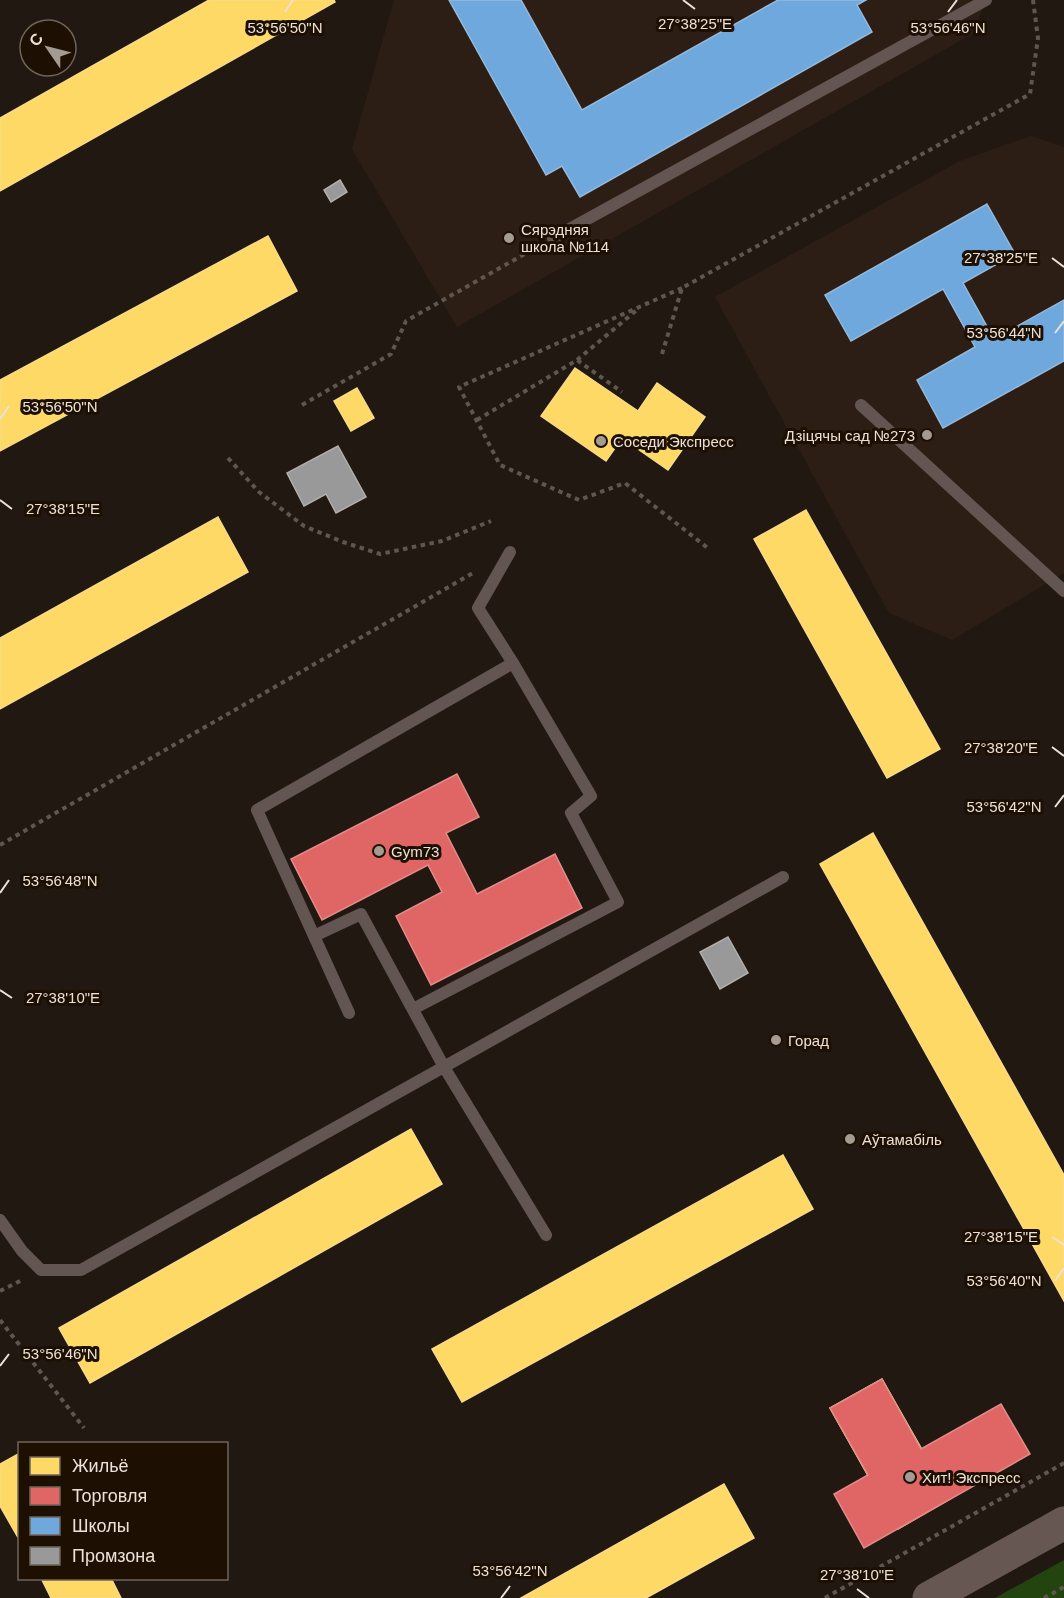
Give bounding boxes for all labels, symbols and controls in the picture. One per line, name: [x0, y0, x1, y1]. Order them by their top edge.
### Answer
text: 27°38'25"E: [658, 15, 732, 32]
north arrow: [18, 18, 78, 78]
text: 53°56'50"N: [247, 19, 323, 36]
text: 53°56'46"N: [910, 19, 986, 36]
text: С: [26, 30, 47, 49]
place label: Сярэдняя школа №114: [521, 221, 609, 255]
marker: Сярэдняя школа №114: [502, 231, 516, 245]
text: 27°38'25"E: [964, 249, 1038, 266]
text: 53°56'44"N: [966, 324, 1042, 341]
text: 53°56'50"N: [22, 398, 98, 415]
place label: Дзіцячы сад №273: [785, 427, 915, 444]
marker: Дзіцячы сад №273: [920, 428, 934, 442]
place label: Соседи Экспресс: [613, 433, 734, 450]
marker: Соседи Экспресс: [594, 434, 608, 448]
text: 27°38'15"E: [26, 500, 100, 517]
text: 27°38'20"E: [964, 739, 1038, 756]
text: 53°56'42"N: [966, 798, 1042, 815]
place label: Gym73: [391, 843, 439, 860]
marker: Gym73: [372, 844, 386, 858]
text: 53°56'48"N: [22, 872, 98, 889]
text: 27°38'10"E: [26, 989, 100, 1006]
place label: Горад: [788, 1032, 829, 1049]
marker: Горад: [769, 1033, 783, 1047]
place label: Аўтамабіль: [862, 1131, 942, 1148]
marker: Аўтамабіль: [843, 1132, 857, 1146]
text: 27°38'15"E: [964, 1228, 1038, 1245]
text: 53°56'40"N: [966, 1272, 1042, 1289]
text: 53°56'46"N: [22, 1345, 98, 1362]
legend: [18, 1442, 228, 1580]
text: Жильё: [72, 1456, 129, 1476]
place label: Хит! Экспресс: [922, 1469, 1021, 1486]
marker: Хит! Экспресс: [903, 1470, 917, 1484]
text: Торговля: [72, 1486, 147, 1506]
text: Школы: [72, 1516, 130, 1536]
text: Промзона: [72, 1546, 156, 1566]
text: 53°56'42"N: [472, 1562, 548, 1579]
text: 27°38'10"E: [820, 1566, 894, 1583]

